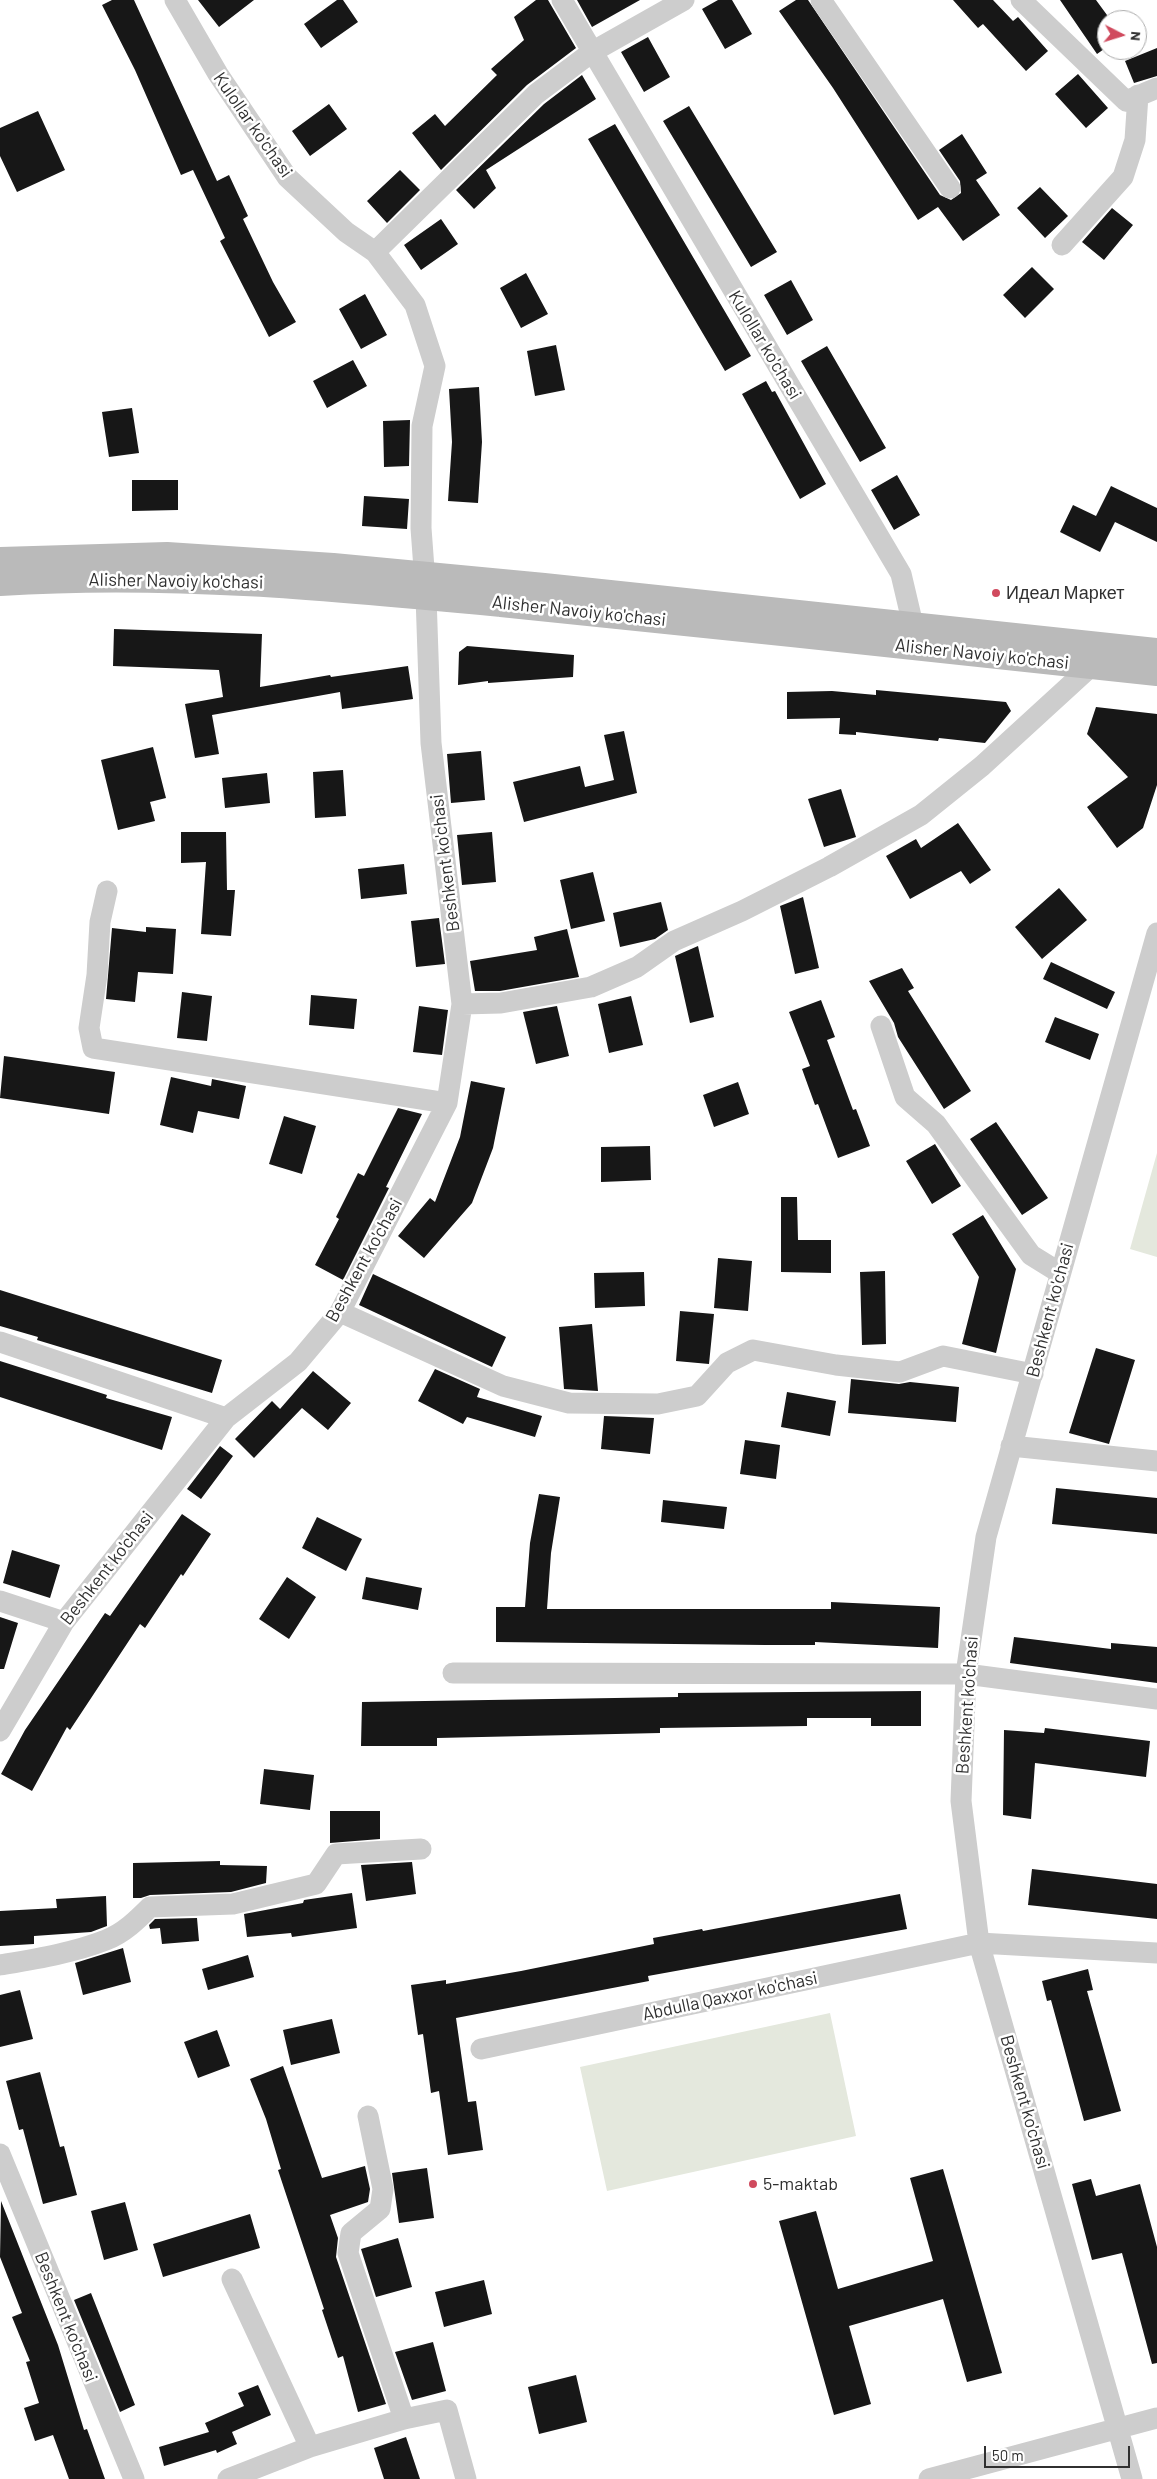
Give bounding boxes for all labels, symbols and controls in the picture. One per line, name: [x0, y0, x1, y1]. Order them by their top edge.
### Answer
north arrow: [1097, 10, 1147, 60]
text: N: [1128, 31, 1145, 42]
street label: Kulollar ko'chasi: [209, 68, 297, 182]
street label: Kulollar ko'chasi: [724, 287, 806, 403]
street label: Alisher Navoiy ko'chasi: [88, 569, 264, 593]
place label: Идеал Маркет: [1006, 582, 1125, 604]
marker: Идеал Маркет: [990, 587, 1002, 599]
street label: Alisher Navoiy ko'chasi: [491, 591, 667, 631]
street label: Alisher Navoiy ko'chasi: [894, 634, 1070, 674]
street label: Beshkent ko'chasi: [426, 793, 464, 933]
street label: Beshkent ko'chasi: [321, 1194, 407, 1326]
street label: Beshkent ko'chasi: [1022, 1240, 1078, 1380]
street label: Beshkent ko'chasi: [56, 1507, 158, 1629]
street label: Beshkent ko'chasi: [951, 1635, 983, 1775]
street label: Abdulla Qaxxor ko'chasi: [640, 1967, 820, 2025]
street label: Beshkent ko'chasi: [996, 2032, 1054, 2172]
place label: 5-maktab: [763, 2173, 838, 2195]
marker: 5-maktab: [747, 2178, 759, 2190]
street label: Beshkent ko'chasi: [30, 2249, 102, 2385]
scale bar: [987, 2436, 1133, 2468]
text: 50 m: [992, 2446, 1024, 2464]

